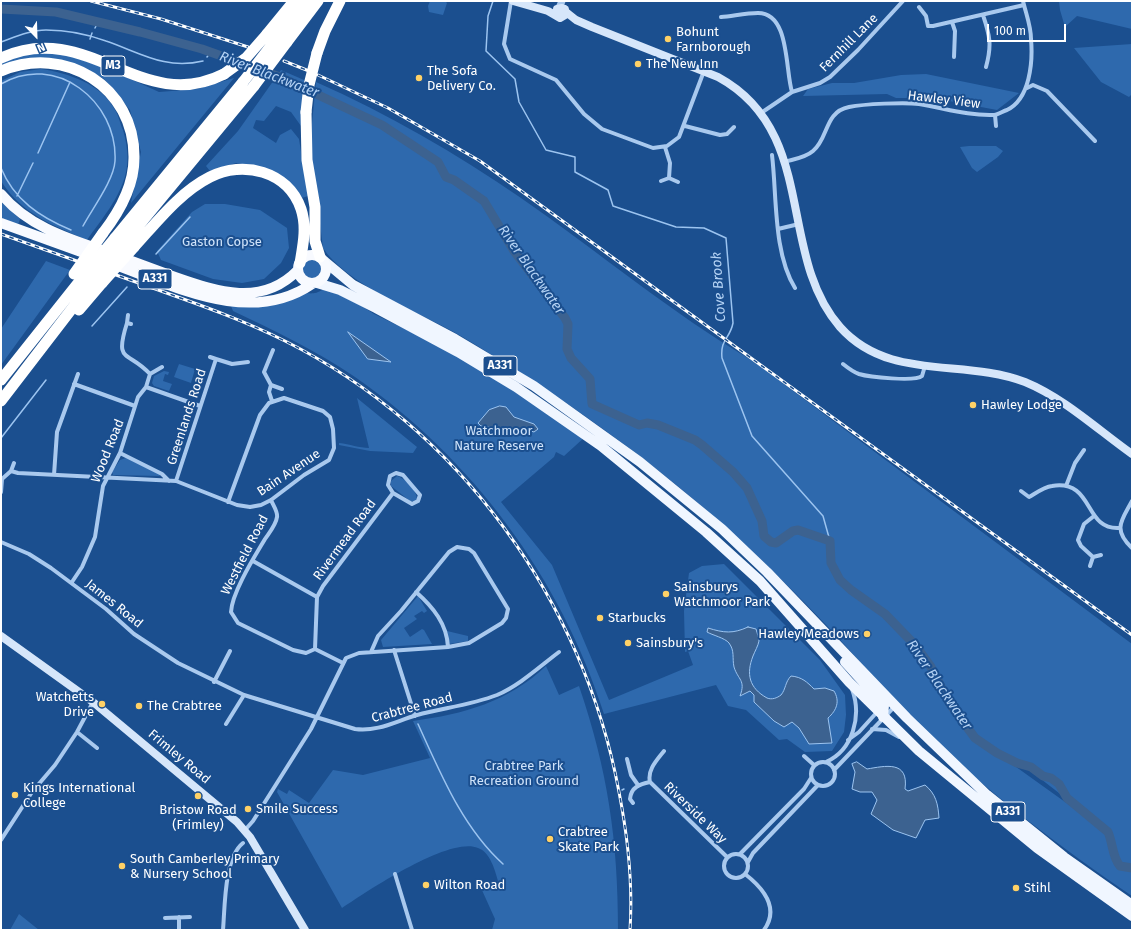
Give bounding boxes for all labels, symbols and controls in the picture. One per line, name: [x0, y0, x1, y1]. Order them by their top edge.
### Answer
street label: Fernhill Lane: [817, 11, 881, 75]
north arrow: [16, 16, 56, 56]
scale bar: [989, 16, 1068, 42]
place label: Bohunt Farnborough: [676, 24, 751, 55]
text: 100 m: [994, 24, 1026, 38]
marker: Bohunt Farnborough: [663, 34, 673, 44]
text: N: [35, 40, 47, 55]
water label: River Blackwater: [217, 48, 321, 102]
road number: M3: [101, 56, 125, 76]
place label: The New Inn: [646, 56, 719, 72]
marker: The New Inn: [633, 59, 643, 69]
place label: The Sofa Delivery Co.: [427, 63, 496, 94]
marker: The Sofa Delivery Co.: [414, 73, 424, 83]
street label: Hawley View: [907, 88, 981, 112]
water label: River Blackwater: [494, 222, 568, 318]
park label: Gaston Copse: [182, 234, 262, 250]
water label: Cove Brook: [708, 251, 730, 323]
road number: A331: [138, 269, 172, 289]
road number: A331: [483, 356, 517, 376]
street label: Greenlands Road: [164, 367, 210, 467]
place label: Hawley Lodge: [981, 397, 1062, 413]
marker: Hawley Lodge: [968, 400, 978, 410]
street label: Wood Road: [88, 417, 128, 485]
park label: Watchmoor Nature Reserve: [454, 423, 544, 454]
street label: Bain Avenue: [254, 446, 324, 500]
street label: Rivermead Road: [310, 496, 380, 584]
street label: Westfield Road: [218, 512, 272, 598]
street label: James Road: [82, 576, 146, 632]
place label: Sainsburys Watchmoor Park: [674, 579, 770, 610]
marker: Sainsburys Watchmoor Park: [661, 589, 671, 599]
place label: Starbucks: [608, 610, 666, 626]
marker: Starbucks: [595, 613, 605, 623]
place label: Hawley Meadows: [758, 626, 859, 642]
marker: Hawley Meadows: [862, 629, 872, 639]
place label: Sainsbury's: [636, 635, 703, 651]
water label: River Blackwater: [903, 637, 975, 733]
marker: Sainsbury's: [623, 638, 633, 648]
place label: Watchetts Drive: [36, 689, 94, 720]
street label: Crabtree Road: [370, 690, 454, 726]
place label: The Crabtree: [147, 698, 222, 714]
marker: Watchetts Drive: [97, 699, 107, 709]
marker: The Crabtree: [134, 701, 144, 711]
street label: Frimley Road: [145, 726, 213, 788]
park label: Crabtree Park Recreation Ground: [469, 758, 579, 789]
street label: Riverside Way: [660, 779, 730, 847]
place label: Kings International College: [23, 780, 135, 811]
marker: Kings International College: [10, 790, 20, 800]
marker: Bristow Road (Frimley): [193, 791, 203, 801]
place label: Smile Success: [256, 801, 338, 817]
place label: Bristow Road (Frimley): [159, 802, 237, 833]
road number: A331: [991, 802, 1025, 822]
marker: Smile Success: [243, 804, 253, 814]
place label: Crabtree Skate Park: [558, 824, 619, 855]
marker: Crabtree Skate Park: [545, 834, 555, 844]
place label: South Camberley Primary & Nursery School: [130, 851, 279, 882]
marker: South Camberley Primary & Nursery School: [117, 861, 127, 871]
place label: Wilton Road: [434, 877, 505, 893]
marker: Wilton Road: [421, 880, 431, 890]
place label: Stihl: [1024, 880, 1051, 896]
marker: Stihl: [1011, 883, 1021, 893]

